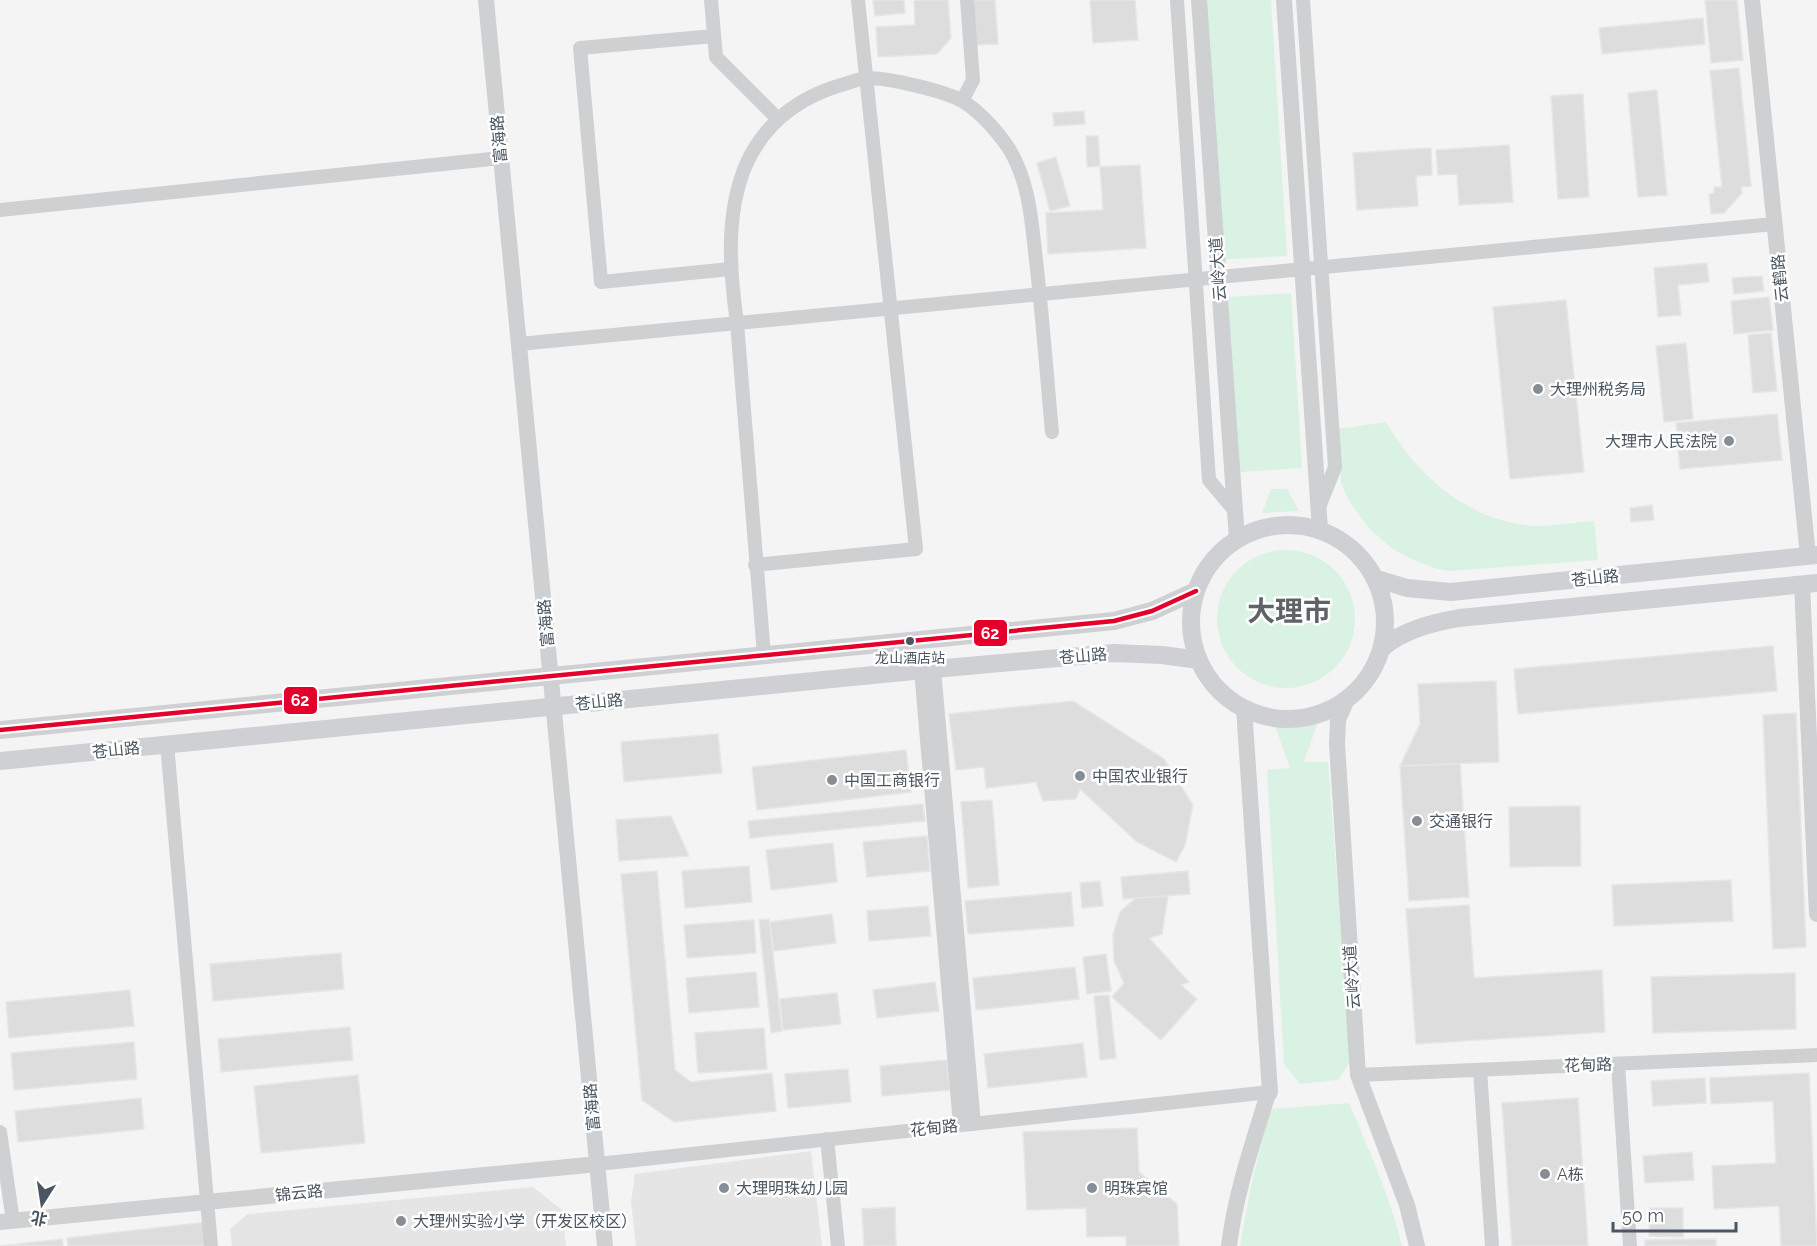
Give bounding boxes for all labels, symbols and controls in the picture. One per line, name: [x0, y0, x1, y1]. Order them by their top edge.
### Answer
street label: 富海路: [487, 114, 511, 164]
street label: 云岭大道: [1206, 236, 1230, 302]
street label: 云鹤路: [1768, 253, 1792, 303]
place label: 大理州税务局: [1550, 380, 1646, 399]
marker: 大理州税务局: [1531, 382, 1545, 396]
place label: 大理市人民法院: [1605, 432, 1717, 451]
marker: 大理市人民法院: [1722, 434, 1736, 448]
street label: 苍山路: [1570, 566, 1620, 590]
district label: 大理市: [1247, 595, 1331, 628]
street label: 富海路: [534, 598, 558, 648]
line badge: 62: [973, 619, 1008, 647]
text: 62: [981, 624, 999, 643]
marker: 龙山酒店站: [904, 635, 916, 647]
street label: 苍山路: [1058, 644, 1108, 668]
place label: 龙山酒店站: [875, 650, 945, 666]
line badge: 62: [283, 686, 318, 715]
street label: 苍山路: [574, 690, 624, 714]
text: 62: [291, 691, 309, 710]
street label: 苍山路: [91, 738, 141, 762]
place label: 中国农业银行: [1092, 767, 1188, 786]
marker: 中国农业银行: [1073, 769, 1087, 783]
place label: 中国工商银行: [844, 771, 940, 790]
marker: 中国工商银行: [825, 773, 839, 787]
place label: 交通银行: [1429, 812, 1493, 831]
marker: 交通银行: [1410, 814, 1424, 828]
street label: 云岭大道: [1340, 944, 1364, 1010]
street label: 花甸路: [1564, 1055, 1612, 1075]
street label: 富海路: [580, 1082, 604, 1132]
street label: 花甸路: [909, 1116, 959, 1140]
place label: A栋: [1557, 1165, 1584, 1184]
marker: A栋: [1538, 1167, 1552, 1181]
north arrow: [12, 1174, 72, 1234]
place label: 大理明珠幼儿园: [736, 1179, 848, 1198]
place label: 明珠宾馆: [1104, 1179, 1168, 1198]
street label: 锦云路: [274, 1181, 324, 1205]
marker: 大理明珠幼儿园: [717, 1181, 731, 1195]
marker: 明珠宾馆: [1085, 1181, 1099, 1195]
scale bar: [1613, 1195, 1736, 1233]
text: 50 m: [1622, 1205, 1664, 1226]
text: 北: [29, 1207, 49, 1229]
place label: 大理州实验小学（开发区校区）: [413, 1212, 637, 1231]
marker: 大理州实验小学（开发区校区）: [394, 1214, 408, 1228]

